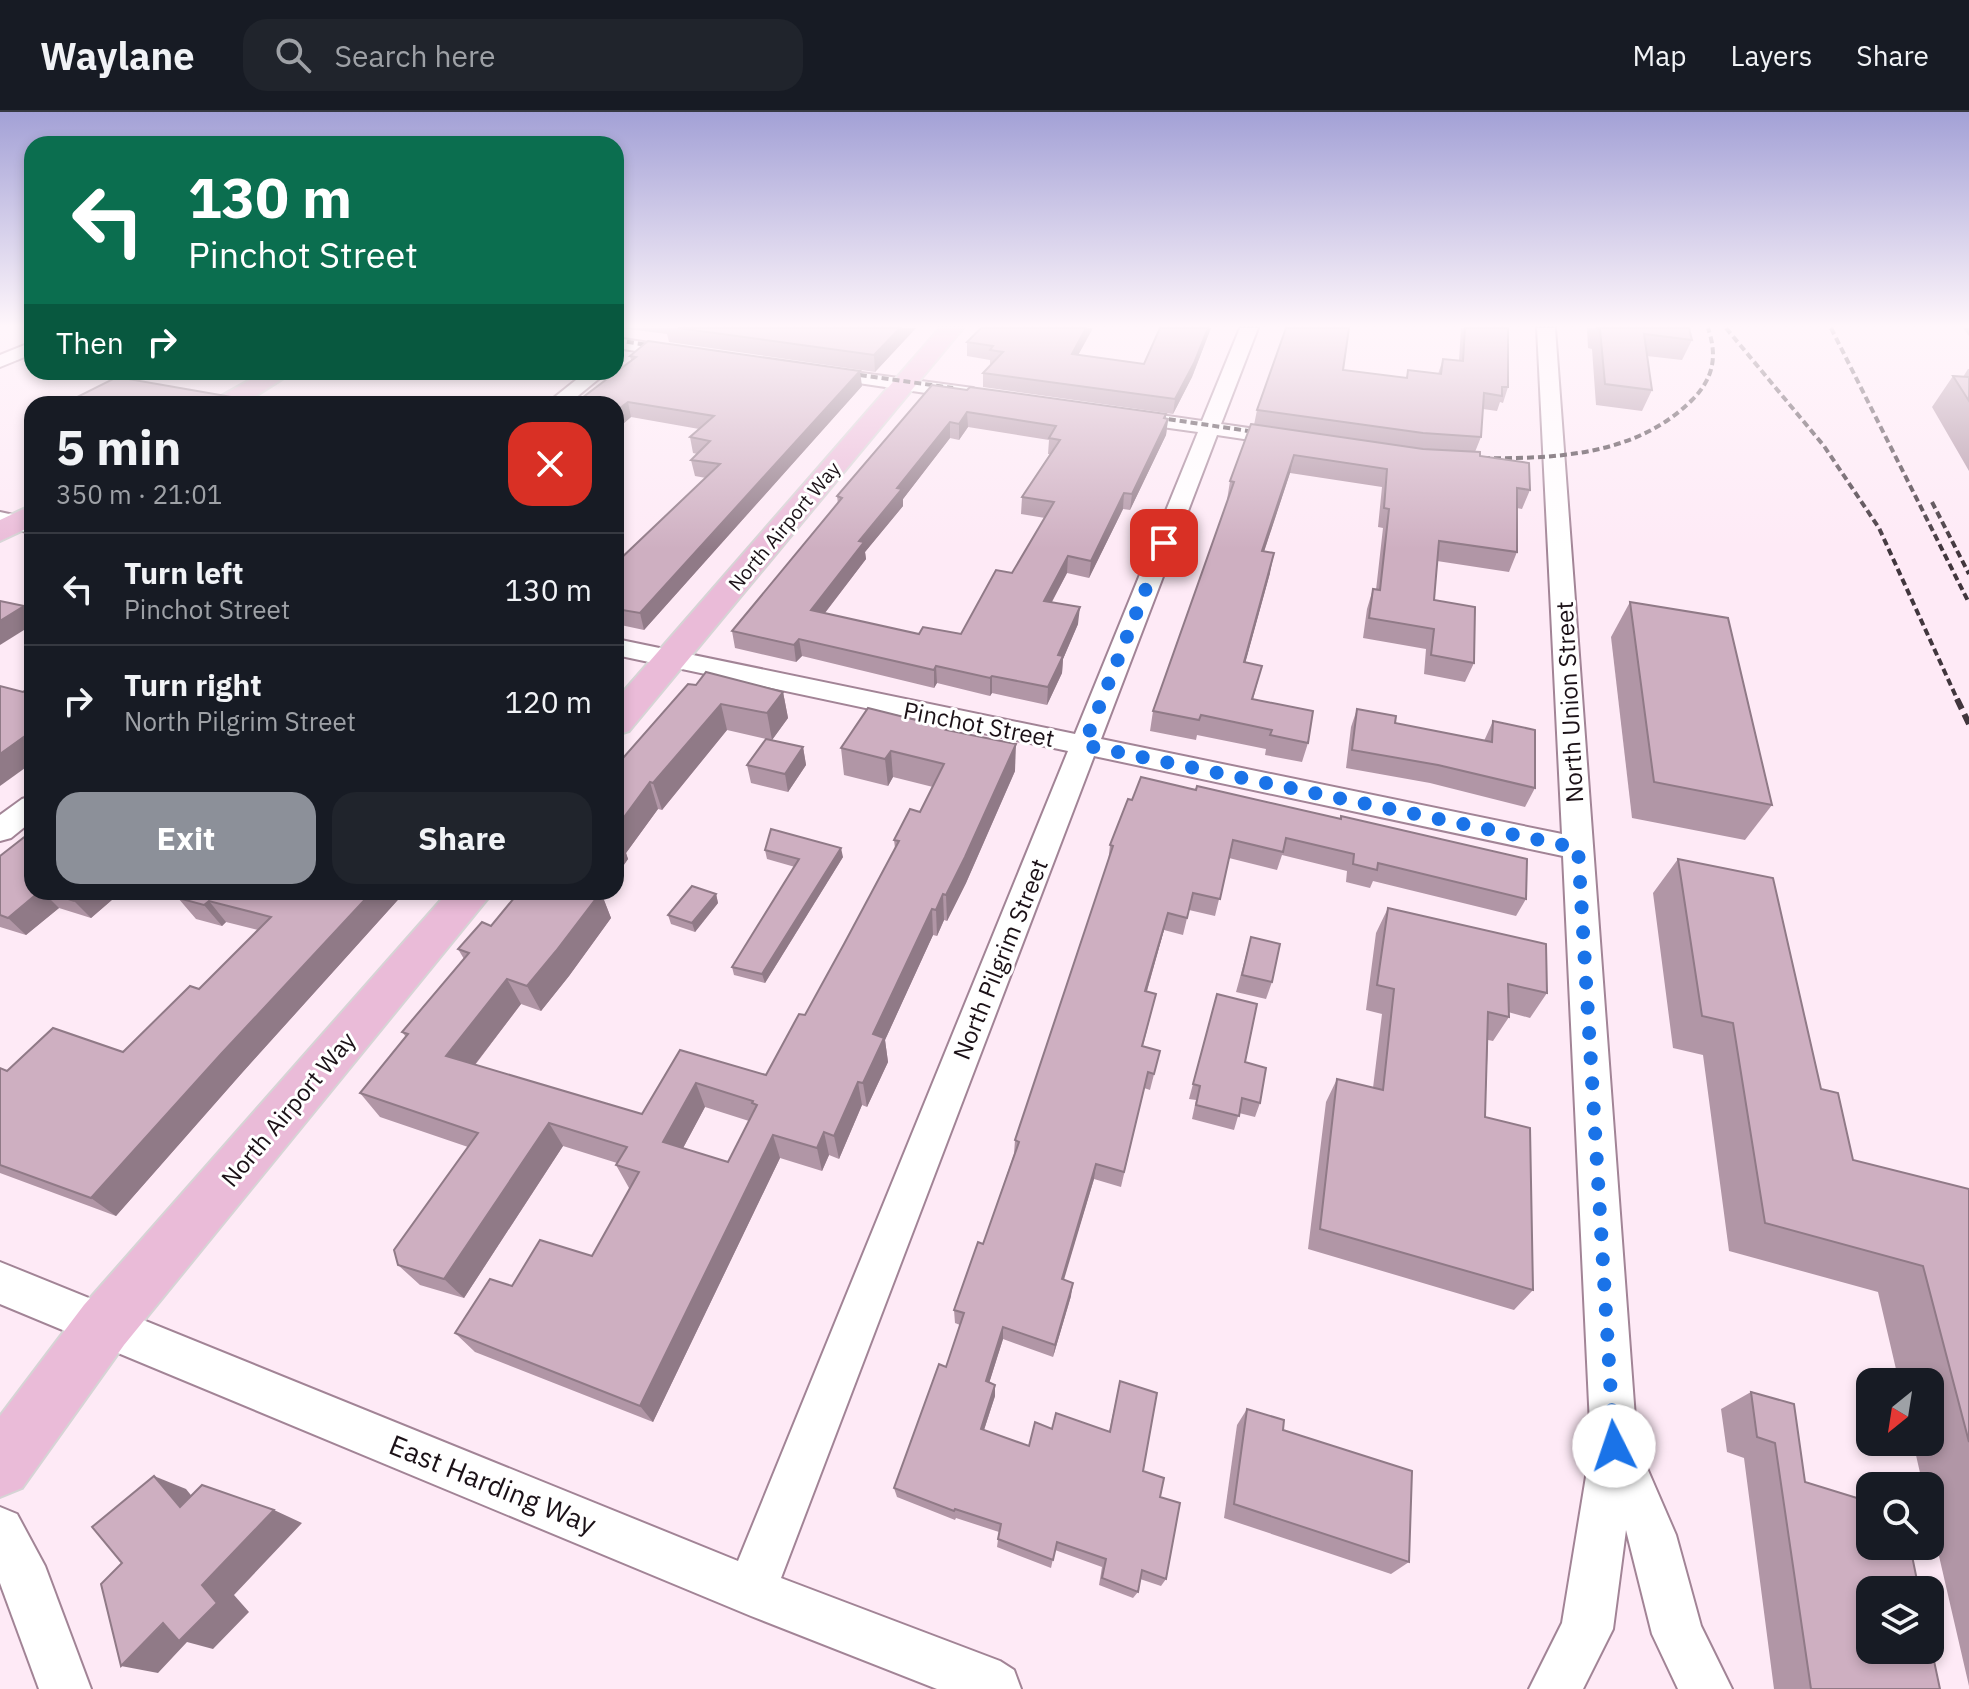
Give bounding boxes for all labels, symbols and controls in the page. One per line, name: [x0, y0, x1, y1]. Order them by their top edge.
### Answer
search box: [243, 19, 803, 91]
text: Waylane: [40, 31, 195, 80]
icon: search: [271, 33, 315, 77]
text: Search here: [335, 36, 495, 75]
text: Map: [1632, 37, 1686, 74]
text: Layers: [1730, 37, 1812, 74]
text: Share: [1856, 37, 1929, 74]
text: 130 m: [188, 161, 352, 233]
icon: left: [56, 168, 160, 272]
text: Pinchot Street: [188, 231, 418, 278]
icon: right: [140, 320, 184, 364]
text: Then: [56, 323, 124, 362]
text: 5 min: [56, 416, 181, 478]
button: close: [508, 422, 592, 506]
street label: North Airport Way: [722, 456, 846, 596]
text: 350 m · 21:01: [56, 477, 222, 511]
pin: [1130, 509, 1198, 577]
icon: arrive: [1142, 521, 1186, 565]
text: Turn left: [124, 553, 243, 592]
icon: left: [56, 567, 100, 611]
text: 130 m: [505, 570, 592, 609]
text: Pinchot Street: [124, 592, 290, 626]
street label: North Union Street: [1548, 601, 1590, 803]
text: Turn right: [124, 665, 262, 704]
icon: right: [56, 679, 100, 723]
text: 120 m: [505, 682, 592, 721]
street label: Pinchot Street: [901, 694, 1057, 754]
text: North Pilgrim Street: [124, 704, 356, 738]
button: Exit: [56, 792, 316, 884]
button: Share: [332, 792, 592, 884]
street label: North Pilgrim Street: [945, 854, 1055, 1064]
street label: North Airport Way: [214, 1025, 362, 1193]
north arrow: [1856, 1368, 1944, 1456]
map controls: [1856, 1368, 1944, 1664]
position arrow: [1572, 1404, 1656, 1488]
street label: East Harding Way: [384, 1426, 602, 1542]
button: search: [1856, 1472, 1944, 1560]
button: layers: [1856, 1576, 1944, 1664]

